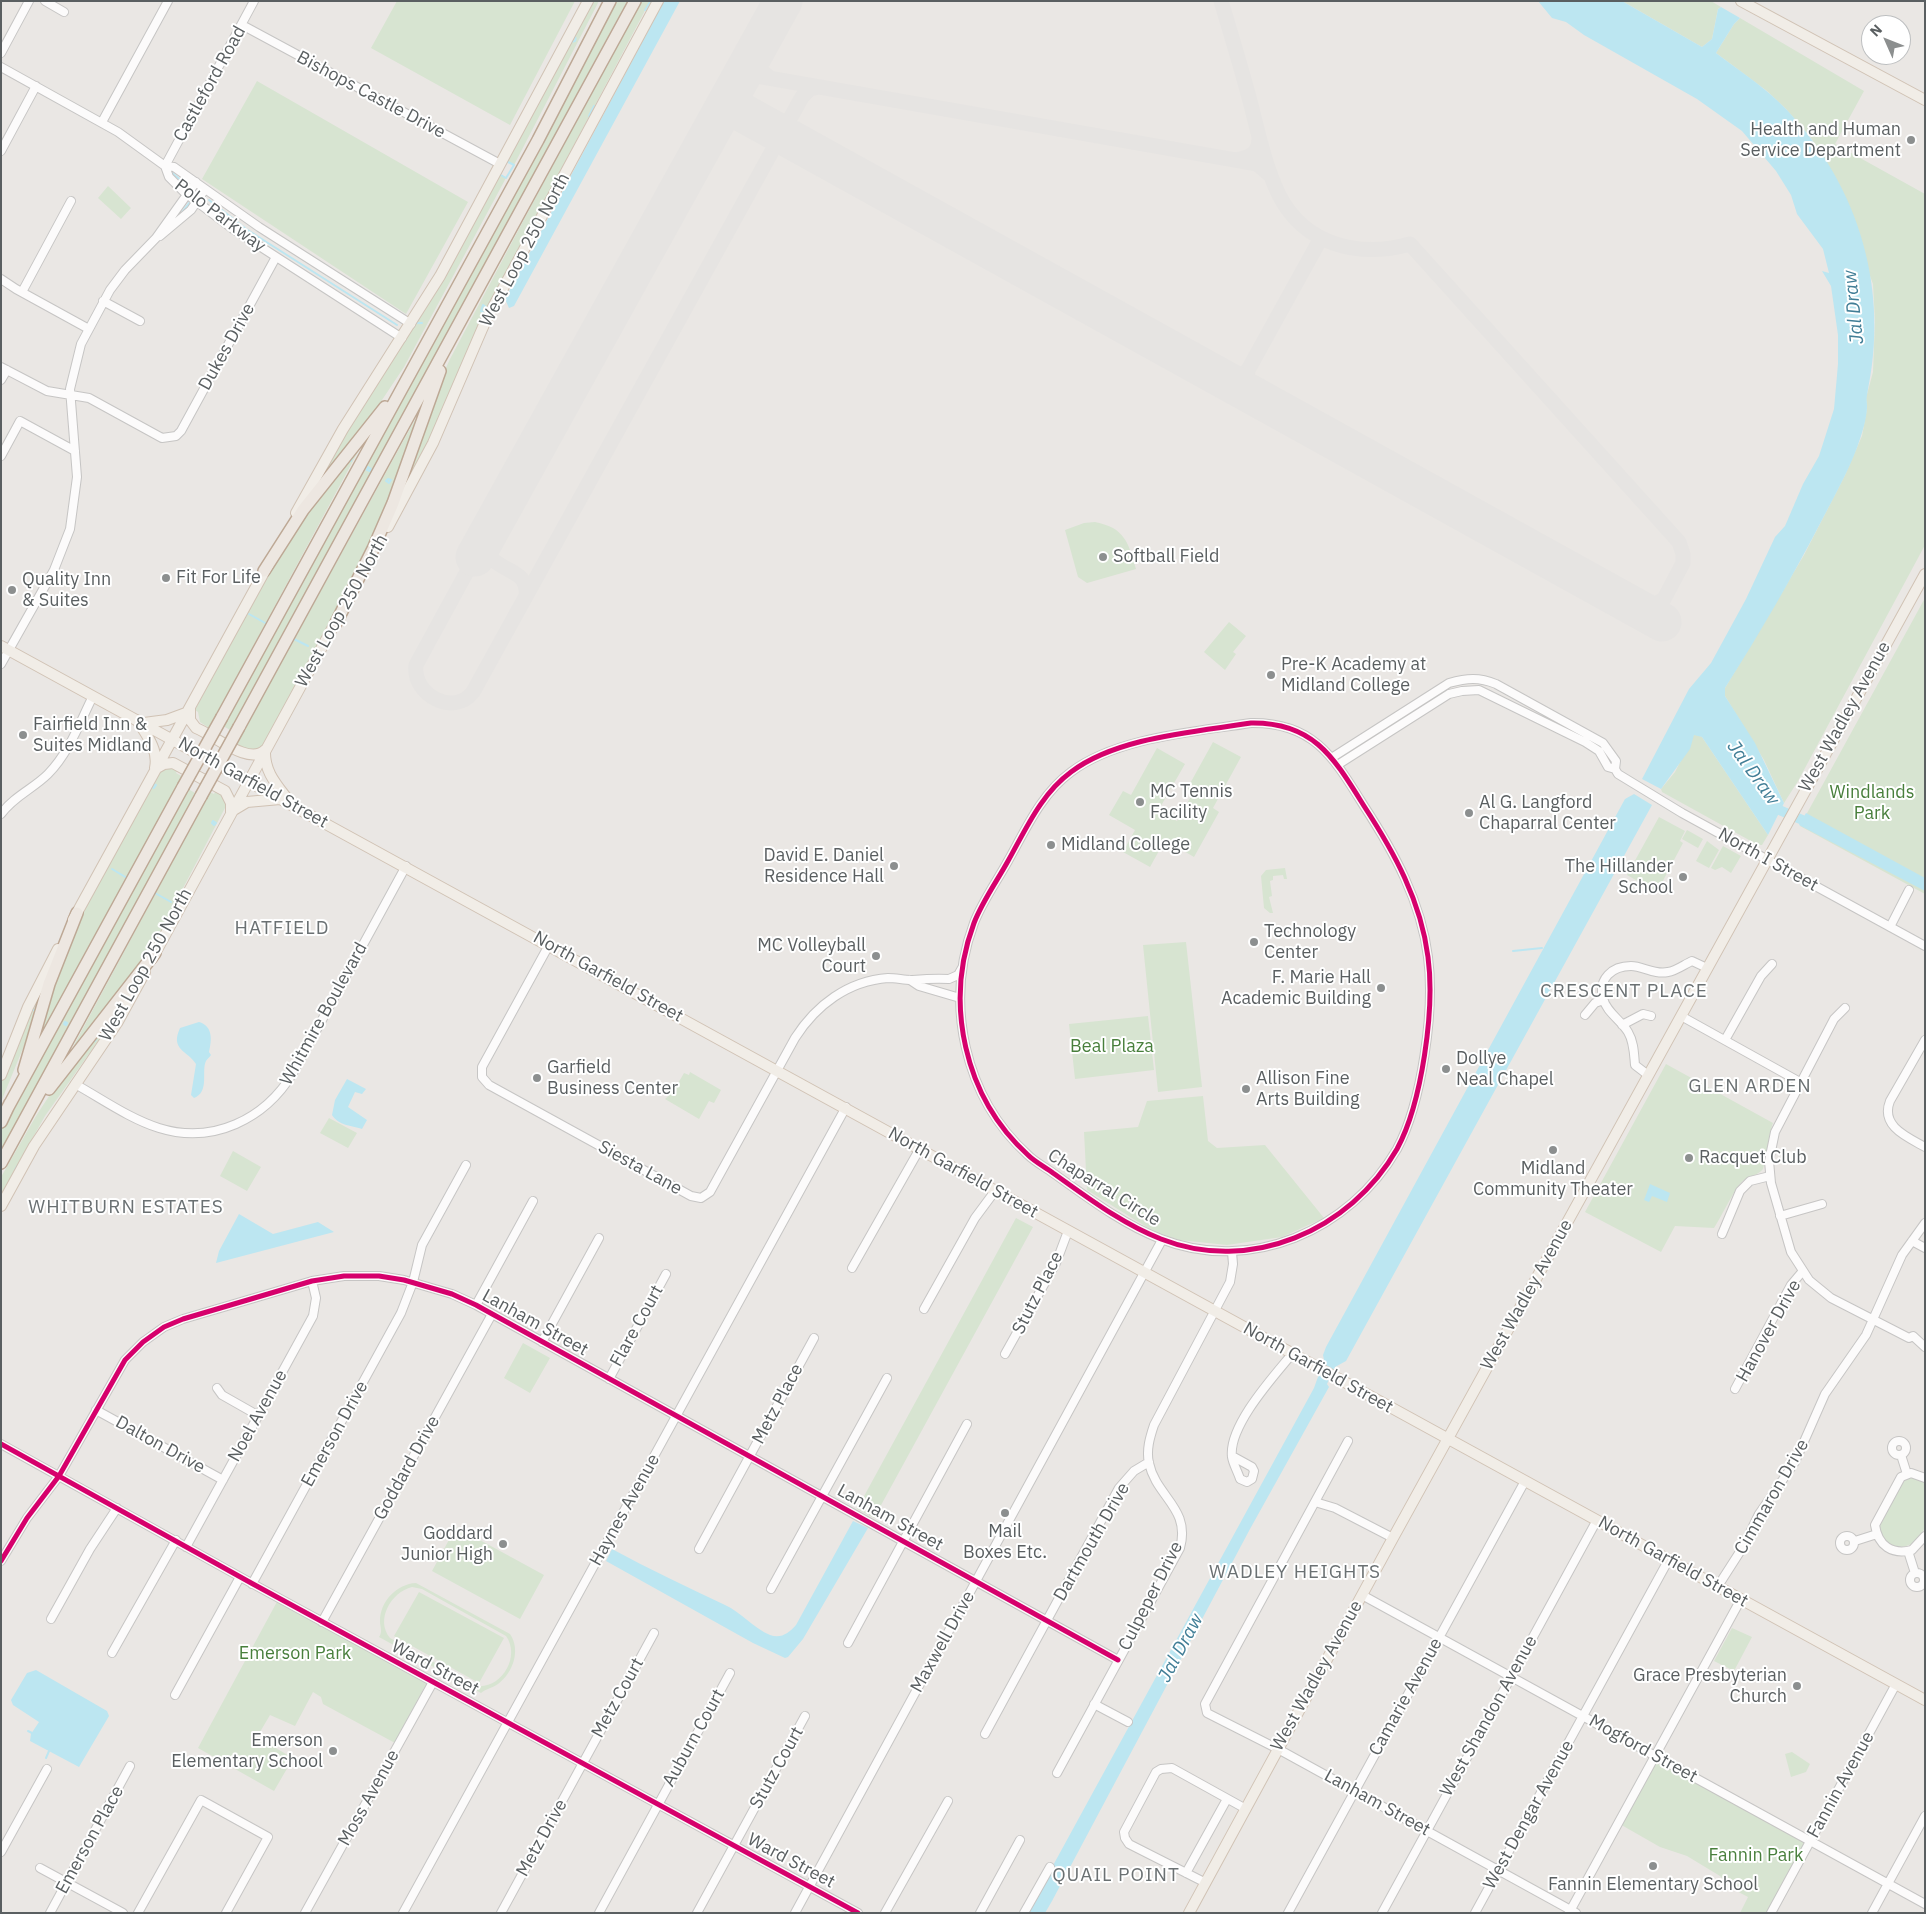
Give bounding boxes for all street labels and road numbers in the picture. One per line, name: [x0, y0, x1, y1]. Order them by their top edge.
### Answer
street label: Castleford Road: [169, 22, 251, 146]
street label: Bishops Castle Drive: [293, 47, 449, 143]
street label: West Loop 250 North: [475, 169, 575, 331]
street label: Polo Parkway: [170, 175, 270, 257]
street label: Dukes Drive: [194, 300, 260, 394]
street label: West Loop 250 North: [291, 531, 393, 691]
street label: West Wadley Avenue: [1795, 638, 1895, 796]
street label: North Garfield Street: [174, 733, 332, 833]
street label: North I Street: [1714, 824, 1822, 896]
street label: West Loop 250 North: [95, 885, 197, 1045]
street label: North Garfield Street: [529, 927, 687, 1027]
street label: Whitmire Boulevard: [276, 939, 372, 1089]
street label: North Garfield Street: [884, 1123, 1042, 1223]
street label: Siesta Lane: [594, 1136, 686, 1200]
street label: Chaparral Circle: [1044, 1145, 1164, 1231]
street label: West Wadley Avenue: [1477, 1216, 1577, 1374]
street label: Stutz Place: [1008, 1248, 1068, 1338]
street label: Hanover Drive: [1732, 1276, 1806, 1386]
street label: Flare Court: [606, 1282, 668, 1370]
street label: Lanham Street: [478, 1285, 592, 1361]
street label: North Garfield Street: [1239, 1318, 1397, 1418]
street label: Metz Place: [748, 1360, 808, 1448]
street label: Noel Avenue: [224, 1366, 292, 1466]
street label: Emerson Drive: [297, 1377, 373, 1491]
street label: Dalton Drive: [111, 1412, 209, 1478]
street label: Goddard Drive: [369, 1412, 445, 1524]
street label: Cimmaron Drive: [1730, 1435, 1814, 1559]
street label: Haynes Avenue: [585, 1450, 665, 1570]
street label: Dartmouth Drive: [1049, 1479, 1135, 1605]
street label: Lanham Street: [833, 1480, 947, 1556]
street label: North Garfield Street: [1594, 1512, 1752, 1612]
street label: Culpeper Drive: [1114, 1538, 1188, 1654]
street label: Maxwell Drive: [906, 1587, 980, 1697]
street label: West Wadley Avenue: [1267, 1597, 1367, 1755]
street label: West Shandon Avenue: [1436, 1632, 1542, 1800]
street label: Camarie Avenue: [1365, 1634, 1447, 1760]
street label: Ward Street: [388, 1636, 482, 1700]
street label: Metz Court: [587, 1654, 649, 1742]
street label: Auburn Court: [658, 1686, 730, 1790]
street label: Mogford Street: [1585, 1710, 1701, 1788]
street label: Stutz Court: [746, 1723, 808, 1813]
street label: Fannin Avenue: [1803, 1728, 1879, 1842]
street label: West Dengar Avenue: [1479, 1737, 1579, 1893]
street label: Moss Avenue: [334, 1746, 404, 1850]
street label: Lanham Street: [1320, 1765, 1434, 1841]
street label: Emerson Place: [51, 1782, 129, 1898]
street label: Metz Drive: [512, 1796, 572, 1880]
street label: Ward Street: [744, 1829, 838, 1893]

